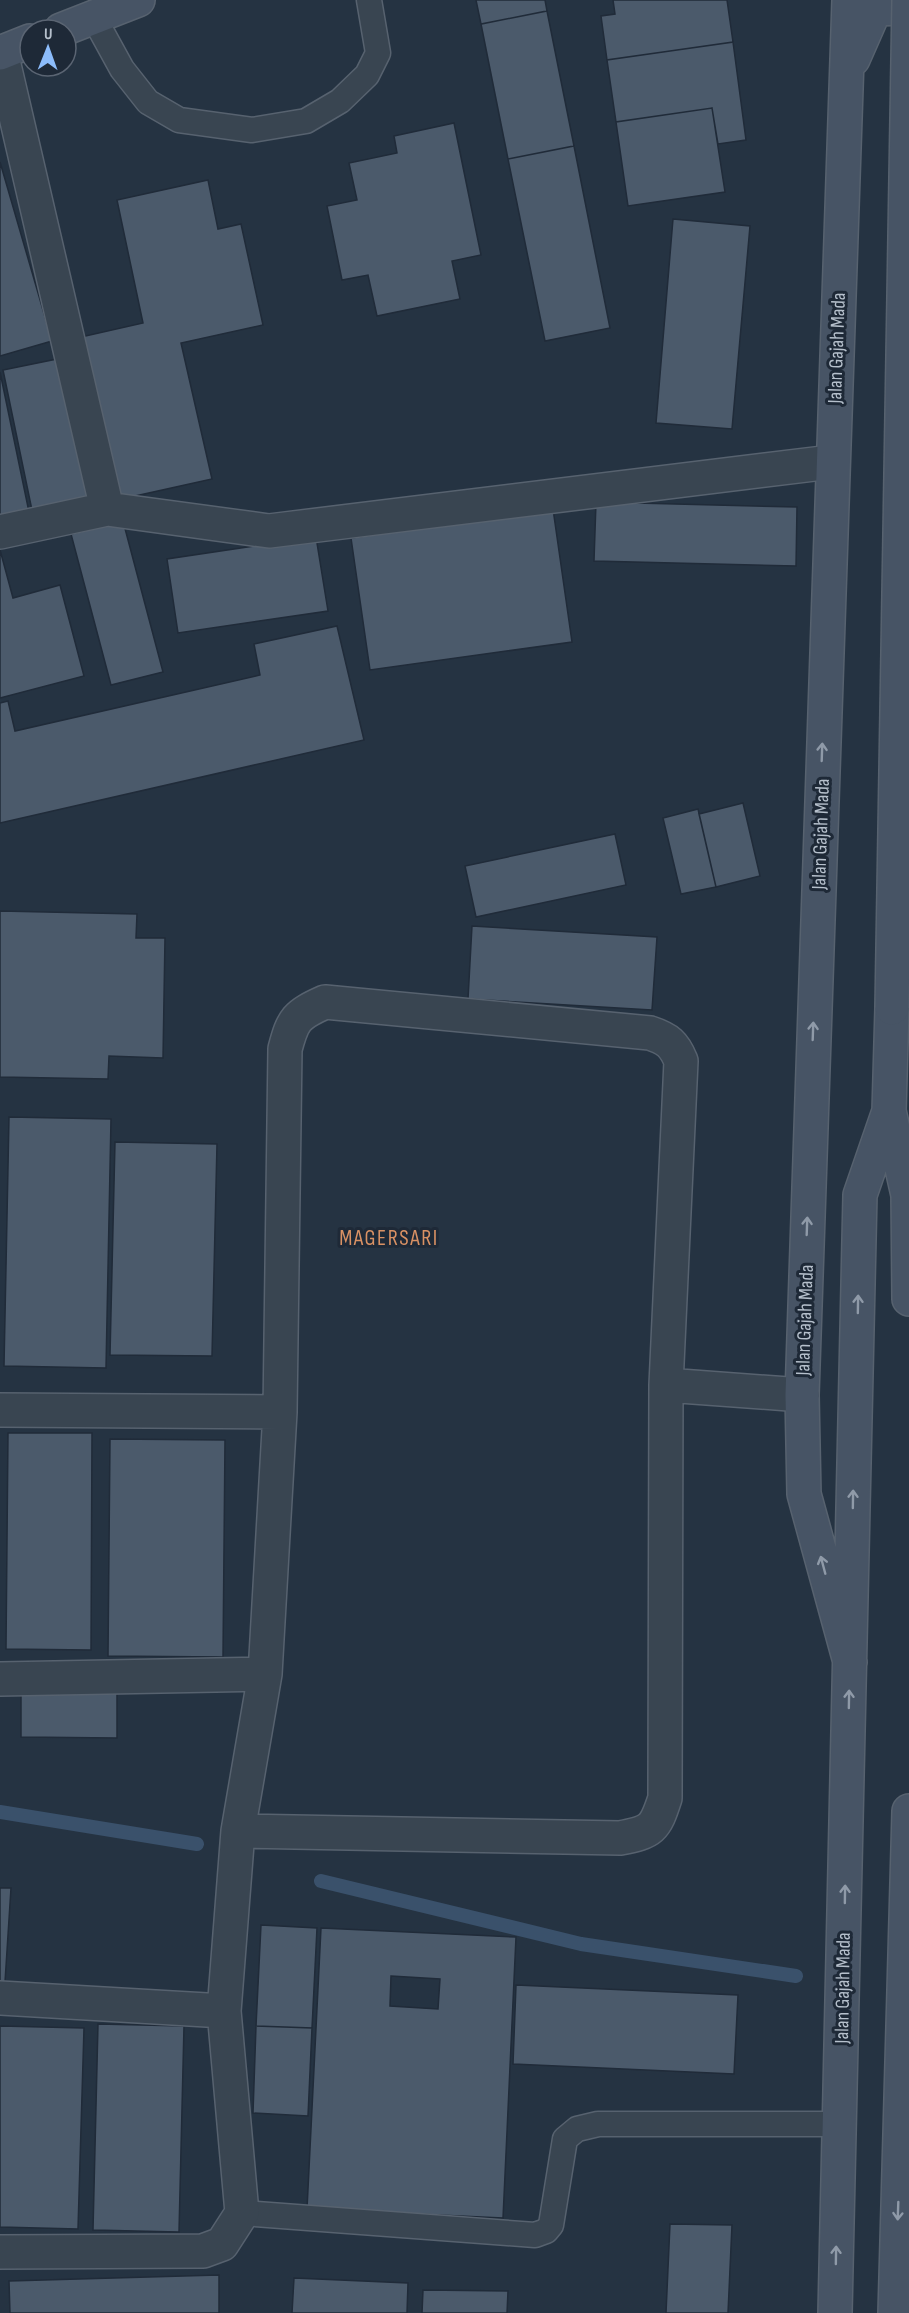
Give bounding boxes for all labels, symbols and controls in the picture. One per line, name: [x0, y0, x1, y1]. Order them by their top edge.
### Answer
north arrow: [18, 18, 78, 78]
text: U: [44, 25, 53, 44]
street label: Jalan Gajah Mada: [823, 292, 851, 405]
one-way arrow: [816, 742, 828, 762]
street label: Jalan Gajah Mada: [807, 778, 835, 891]
one-way arrow: [808, 1021, 819, 1041]
one-way arrow: [801, 1216, 813, 1236]
district label: MAGERSARI: [339, 1225, 439, 1252]
street label: Jalan Gajah Mada: [791, 1264, 819, 1377]
one-way arrow: [852, 1294, 864, 1314]
one-way arrow: [848, 1489, 859, 1509]
one-way arrow: [817, 1556, 829, 1575]
one-way arrow: [843, 1689, 855, 1709]
one-way arrow: [839, 1884, 850, 1904]
street label: Jalan Gajah Mada: [830, 1932, 856, 2045]
one-way arrow: [892, 2200, 904, 2220]
one-way arrow: [830, 2245, 842, 2265]

